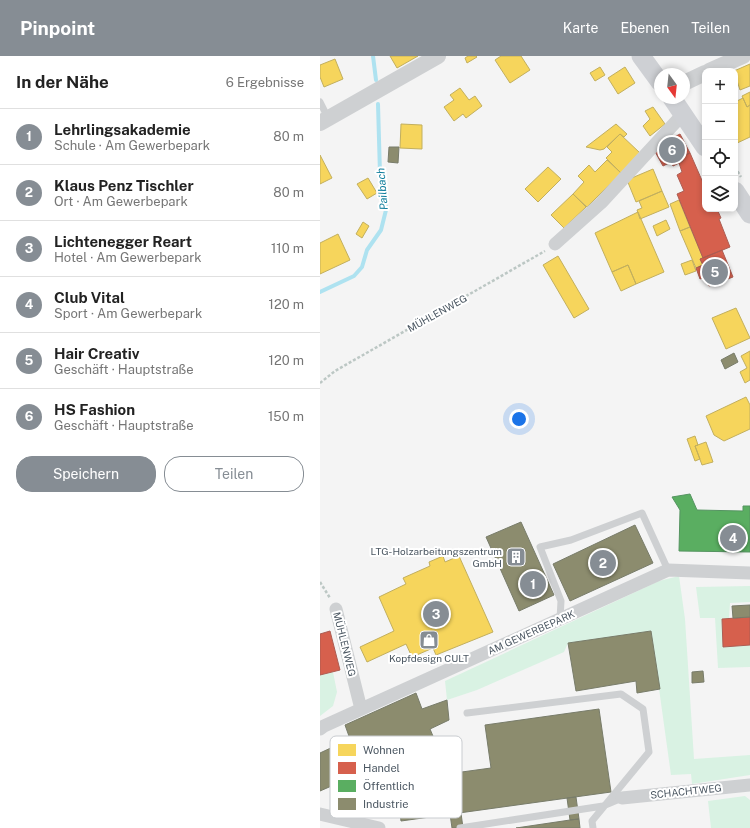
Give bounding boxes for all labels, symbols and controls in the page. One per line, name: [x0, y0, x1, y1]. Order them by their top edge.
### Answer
text: Pinpoint: [20, 17, 95, 39]
text: Karte: [563, 20, 598, 36]
text: Ebenen: [620, 20, 669, 36]
text: Teilen: [691, 20, 730, 36]
north arrow: [654, 68, 690, 104]
map controls: [702, 68, 738, 212]
button: +: [702, 68, 738, 104]
text: In der Nähe: [16, 72, 109, 92]
text: 6 Ergebnisse: [226, 75, 304, 90]
button: −: [702, 104, 738, 140]
text: Lehrlingsakademie: [54, 121, 191, 138]
text: 1: [26, 129, 32, 144]
text: 80 m: [273, 129, 304, 144]
pin: 6: [659, 135, 685, 165]
text: Schule · Am Gewerbepark: [54, 138, 210, 153]
button: locate: [702, 140, 738, 176]
water label: Pailbach: [374, 167, 390, 211]
button: layers: [702, 176, 738, 212]
text: Klaus Penz Tischler: [54, 177, 194, 194]
text: 2: [25, 185, 33, 200]
text: 80 m: [273, 185, 304, 200]
text: Ort · Am Gewerbepark: [54, 194, 188, 209]
text: Lichtenegger Reart: [54, 233, 192, 250]
text: 3: [25, 241, 33, 256]
text: 110 m: [271, 241, 304, 256]
text: Hotel · Am Gewerbepark: [54, 250, 202, 265]
pin: 5: [702, 257, 728, 287]
text: Club Vital: [54, 289, 125, 306]
street label: MÜHLENWEG: [405, 292, 469, 334]
text: 4: [25, 297, 33, 312]
text: 120 m: [269, 297, 304, 312]
text: Sport · Am Gewerbepark: [54, 306, 202, 321]
text: Hair Creativ: [54, 345, 139, 362]
text: 5: [25, 353, 33, 368]
text: 120 m: [269, 353, 304, 368]
text: Geschäft · Hauptstraße: [54, 362, 194, 377]
text: HS Fashion: [54, 401, 135, 418]
text: 6: [25, 409, 33, 424]
text: 150 m: [268, 409, 304, 424]
your location: [509, 409, 529, 429]
text: Geschäft · Hauptstraße: [54, 418, 194, 433]
button: Speichern: [16, 456, 156, 492]
button: Teilen: [164, 456, 304, 492]
pin: 4: [720, 523, 746, 553]
place label: LTG-Holzarbeitungszentrum GmbH: [371, 545, 502, 569]
building icon: LTG-Holzarbeitungszentrum GmbH: [505, 546, 527, 568]
pin: 2: [590, 548, 616, 578]
pin: 1: [520, 569, 546, 599]
pin: 3: [423, 599, 449, 629]
street label: AM GEWERBEPARK: [486, 607, 577, 657]
street label: MÜHLENWEG: [331, 610, 359, 678]
shop icon: Kopfdesign CULT: [418, 629, 440, 651]
place label: Kopfdesign CULT: [389, 652, 469, 664]
legend: [330, 736, 462, 818]
text: Wohnen: [363, 744, 404, 756]
text: Handel: [363, 762, 400, 774]
text: Öffentlich: [363, 779, 414, 792]
street label: SCHACHTWEG: [650, 781, 722, 801]
text: Industrie: [363, 798, 408, 810]

